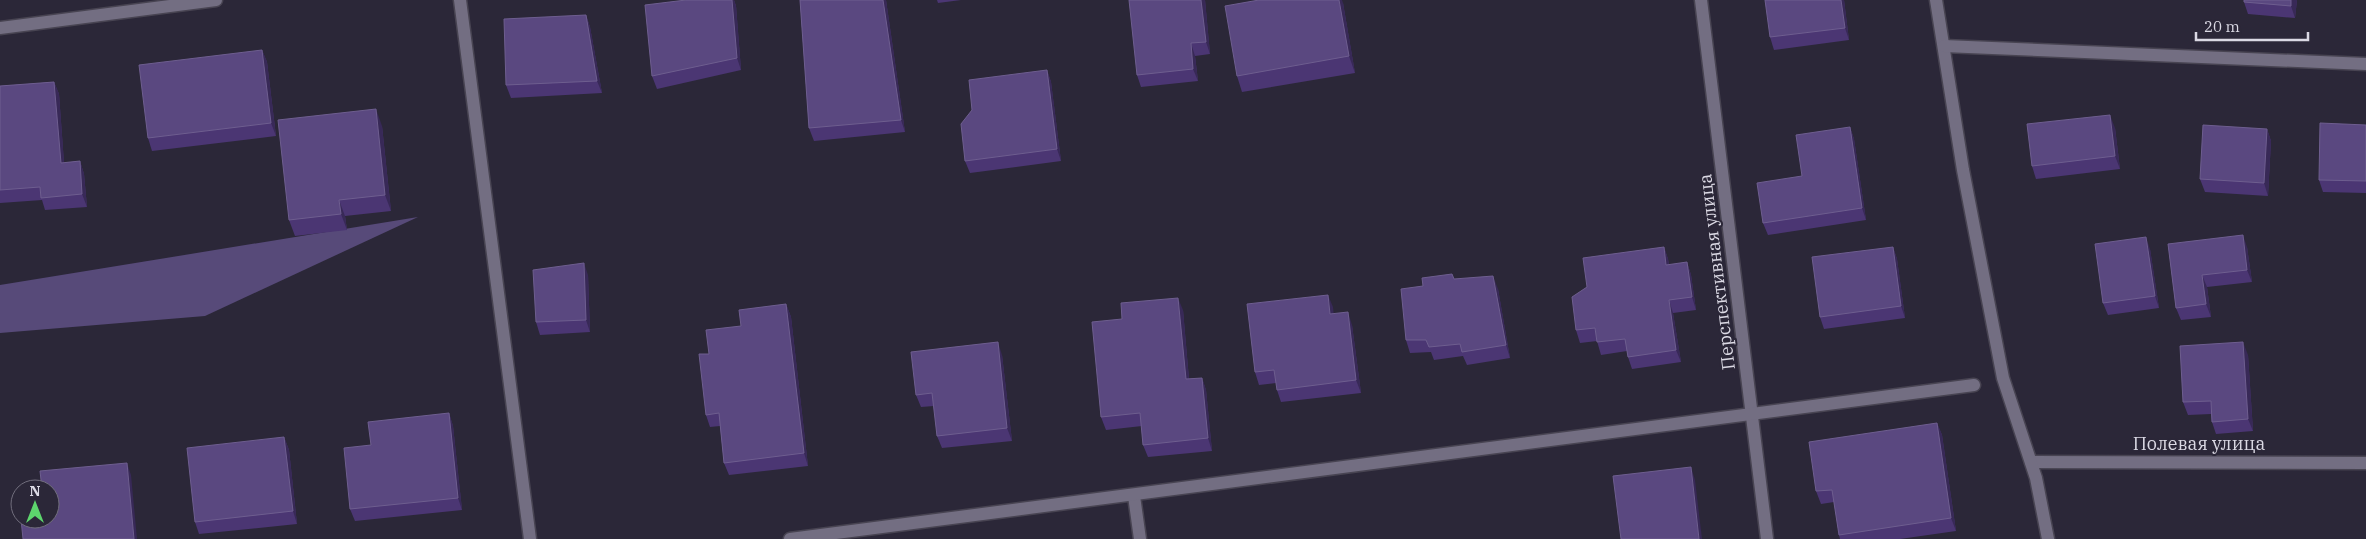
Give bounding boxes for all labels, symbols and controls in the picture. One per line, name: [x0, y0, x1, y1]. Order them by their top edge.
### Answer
scale bar: [2196, 10, 2308, 42]
text: 20 m: [2204, 17, 2240, 36]
street label: Перспективная улица: [1693, 173, 1740, 371]
street label: Полевая улица: [2133, 432, 2266, 455]
north arrow: [10, 479, 60, 529]
text: N: [29, 482, 41, 500]

